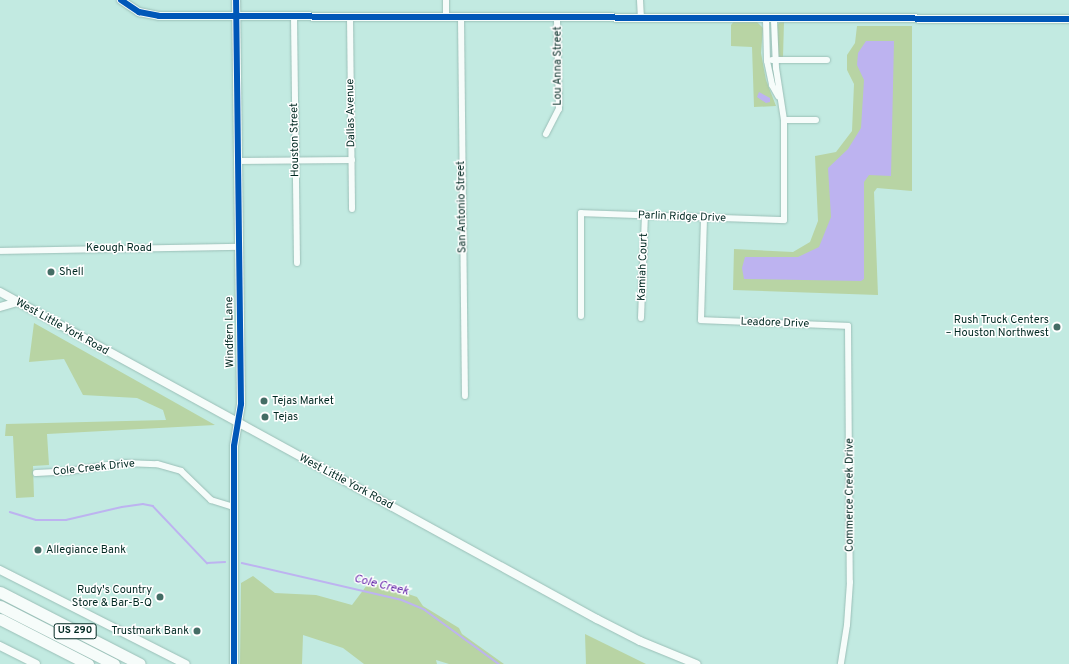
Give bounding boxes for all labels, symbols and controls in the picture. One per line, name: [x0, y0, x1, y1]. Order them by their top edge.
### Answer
street label: Lou Anna Street: [551, 26, 565, 106]
street label: Dallas Avenue: [344, 78, 358, 148]
street label: Houston Street: [288, 103, 302, 177]
street label: San Antonio Street: [455, 160, 469, 254]
street label: Parlin Ridge Drive: [638, 209, 726, 225]
street label: Kamiah Court: [635, 233, 651, 301]
street label: Keough Road: [86, 241, 152, 255]
place label: Shell: [59, 265, 84, 279]
marker: Shell: [46, 267, 56, 277]
street label: West Little York Road: [13, 296, 111, 358]
street label: Windfern Lane: [223, 296, 237, 368]
place label: Rush Truck Centers – Houston Northwest: [946, 314, 1049, 340]
street label: Leadore Drive: [740, 315, 810, 331]
marker: Rush Truck Centers – Houston Northwest: [1052, 322, 1062, 332]
place label: Tejas Market: [272, 394, 334, 408]
marker: Tejas Market: [259, 396, 269, 406]
place label: Tejas: [273, 410, 298, 424]
marker: Tejas: [260, 412, 270, 422]
street label: Commerce Creek Drive: [843, 438, 857, 552]
street label: West Little York Road: [297, 452, 395, 512]
street label: Cole Creek Drive: [52, 457, 136, 479]
place label: Allegiance Bank: [46, 543, 126, 557]
marker: Allegiance Bank: [33, 545, 43, 555]
water label: Cole Creek: [352, 572, 410, 600]
place label: Rudy's Country Store & Bar-B-Q: [72, 584, 152, 610]
marker: Rudy's Country Store & Bar-B-Q: [155, 592, 165, 602]
road number: US 290: [53, 623, 97, 639]
place label: Trustmark Bank: [111, 624, 189, 638]
marker: Trustmark Bank: [192, 626, 202, 636]

